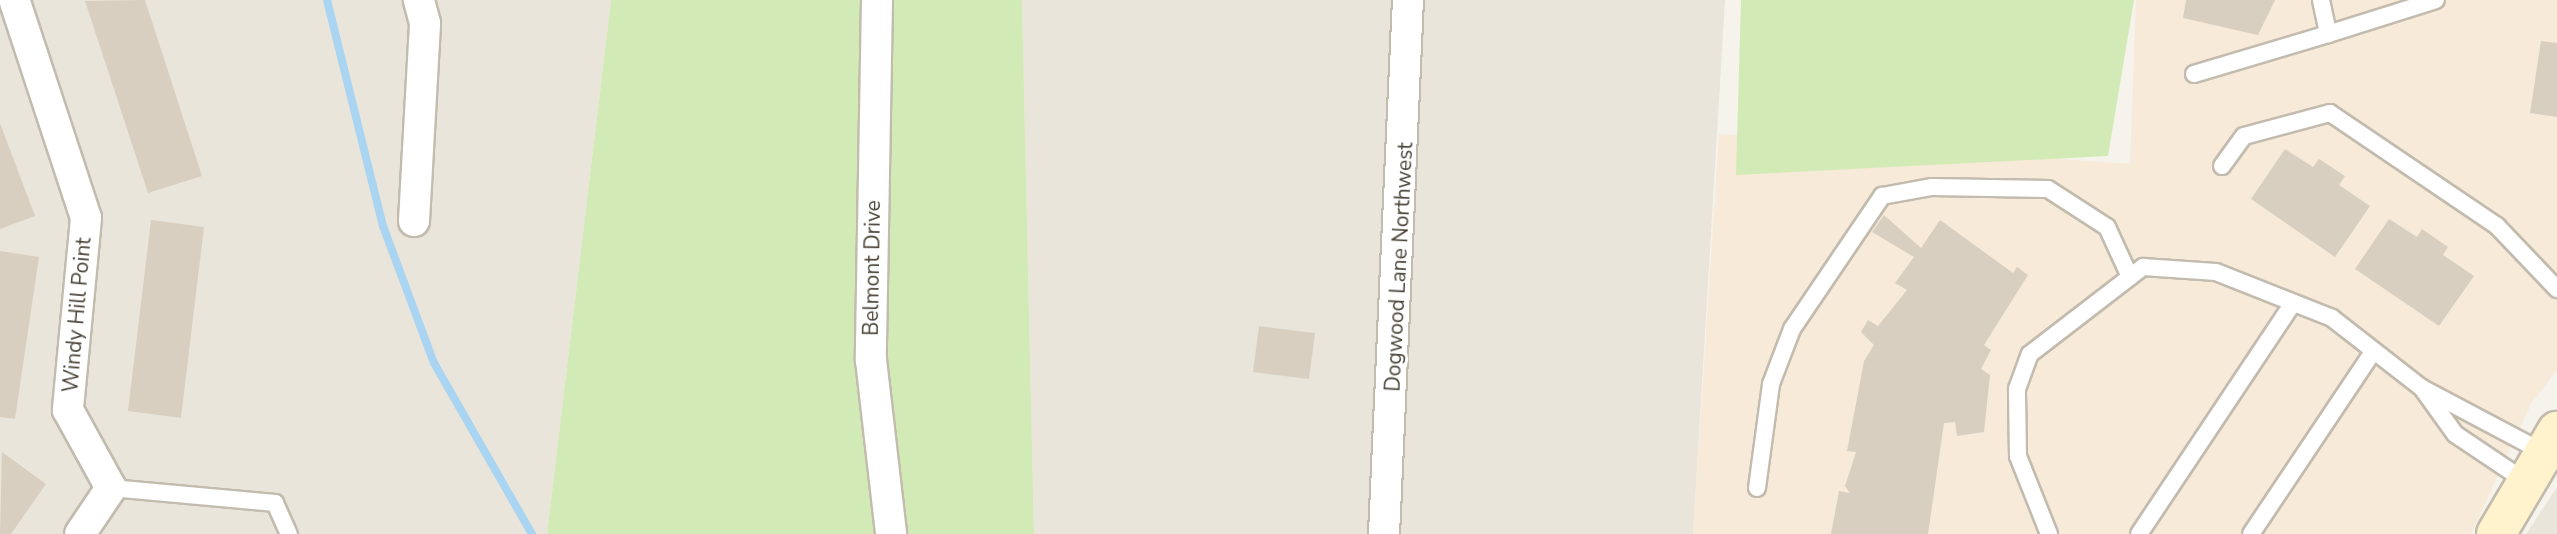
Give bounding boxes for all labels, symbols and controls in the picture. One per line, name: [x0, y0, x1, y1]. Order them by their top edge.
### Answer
street label: Dogwood Lane Northwest: [1380, 142, 1418, 392]
street label: Belmont Drive: [858, 200, 886, 336]
street label: Windy Hill Point: [58, 236, 96, 394]

